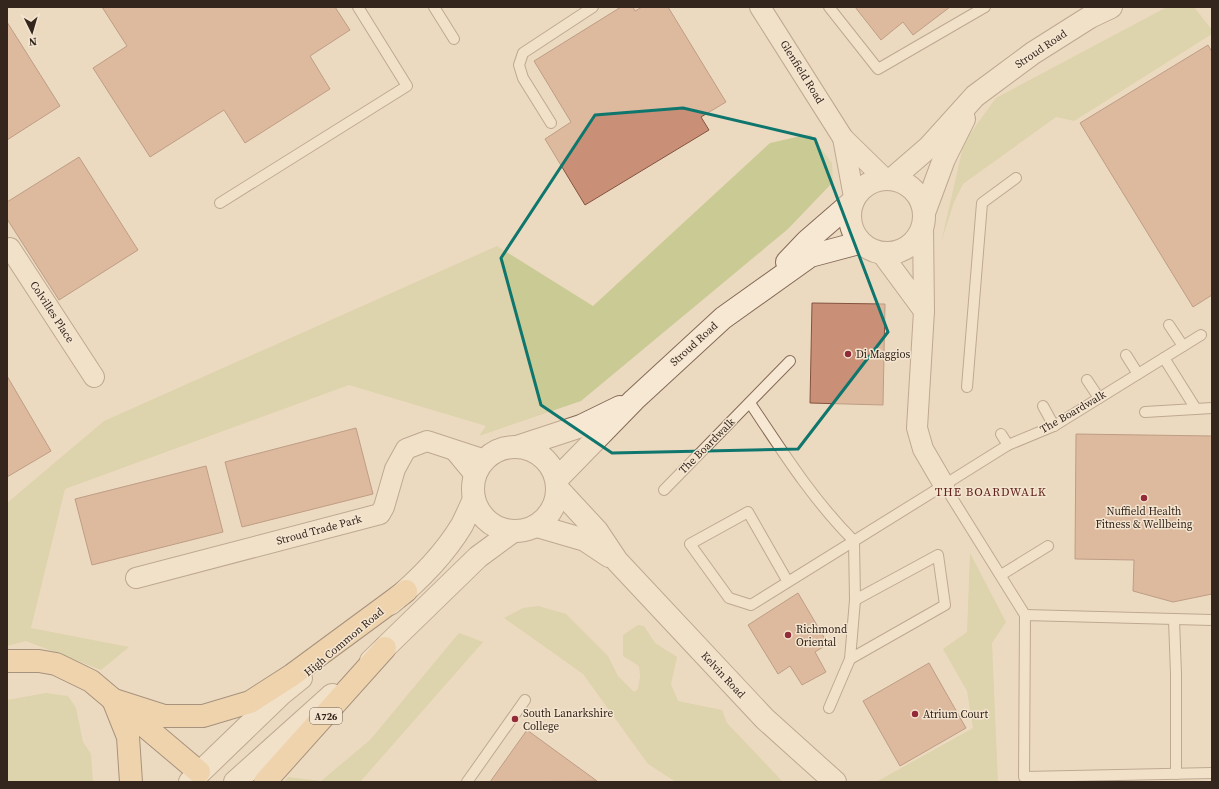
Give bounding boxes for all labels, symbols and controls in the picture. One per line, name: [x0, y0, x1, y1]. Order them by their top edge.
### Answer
north arrow: [12, 12, 52, 52]
street label: Stroud Road: [1012, 26, 1071, 72]
text: N: [28, 34, 37, 49]
street label: Glenfield Road: [776, 37, 828, 107]
street label: Colvilles Place: [26, 278, 78, 346]
street label: Stroud Road: [667, 318, 722, 370]
place label: Di Maggios: [856, 347, 910, 362]
marker: Di Maggios: [843, 349, 853, 359]
street label: The Boardwalk: [1037, 387, 1110, 437]
street label: The Boardwalk: [676, 414, 739, 477]
district label: THE BOARDWALK: [935, 484, 1047, 500]
marker: Nuffield Health Fitness & Wellbeing: [1139, 493, 1149, 503]
place label: Nuffield Health Fitness & Wellbeing: [1095, 504, 1193, 532]
street label: Stroud Trade Park: [275, 511, 364, 549]
street label: High Common Road: [301, 604, 388, 680]
place label: Richmond Oriental: [796, 622, 848, 650]
marker: Richmond Oriental: [783, 630, 793, 640]
street label: Kelvin Road: [697, 648, 749, 702]
place label: South Lanarkshire College: [523, 706, 614, 734]
place label: Atrium Court: [923, 707, 989, 722]
road number: A726: [310, 708, 342, 724]
marker: Atrium Court: [910, 709, 920, 719]
marker: South Lanarkshire College: [510, 714, 520, 724]

